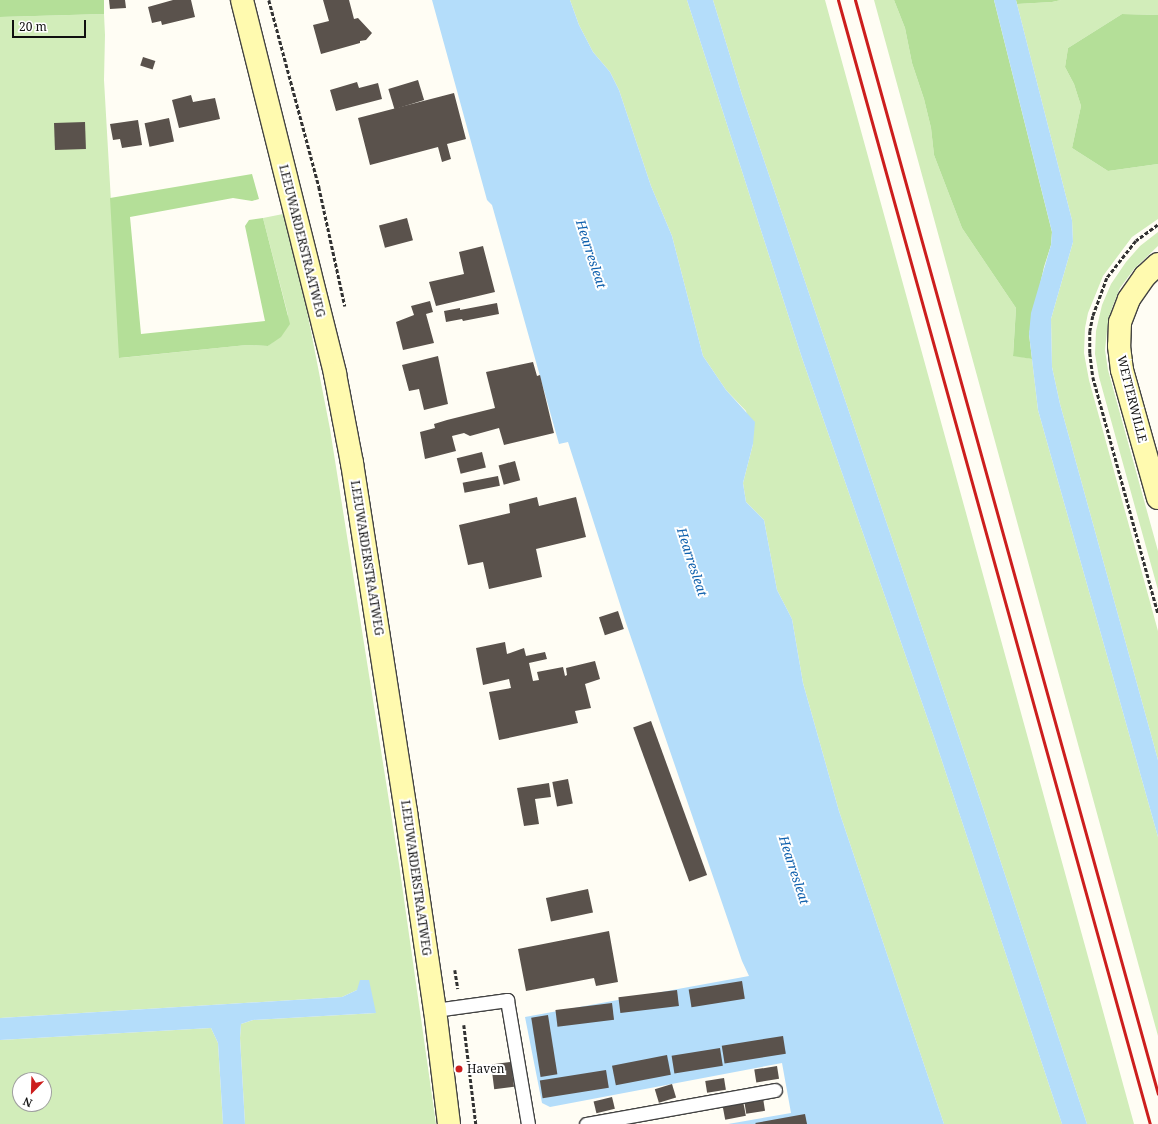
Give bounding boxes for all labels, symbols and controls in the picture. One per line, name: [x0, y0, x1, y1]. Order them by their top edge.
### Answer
scale bar: [14, 12, 88, 38]
text: 20 m: [19, 18, 47, 35]
street label: LEEUWARDERSTRAATWEG: [276, 163, 328, 319]
water label: Hearresleat: [573, 218, 609, 290]
street label: WETTERWILLE: [1114, 354, 1150, 444]
street label: LEEUWARDERSTRAATWEG: [348, 479, 386, 637]
water label: Hearresleat: [674, 526, 710, 598]
street label: LEEUWARDERSTRAATWEG: [398, 799, 434, 957]
water label: Hearresleat: [776, 834, 812, 906]
place label: Haven: [467, 1062, 504, 1076]
marker: Haven: [454, 1064, 464, 1074]
north arrow: [12, 1072, 52, 1112]
text: N: [21, 1094, 34, 1111]

